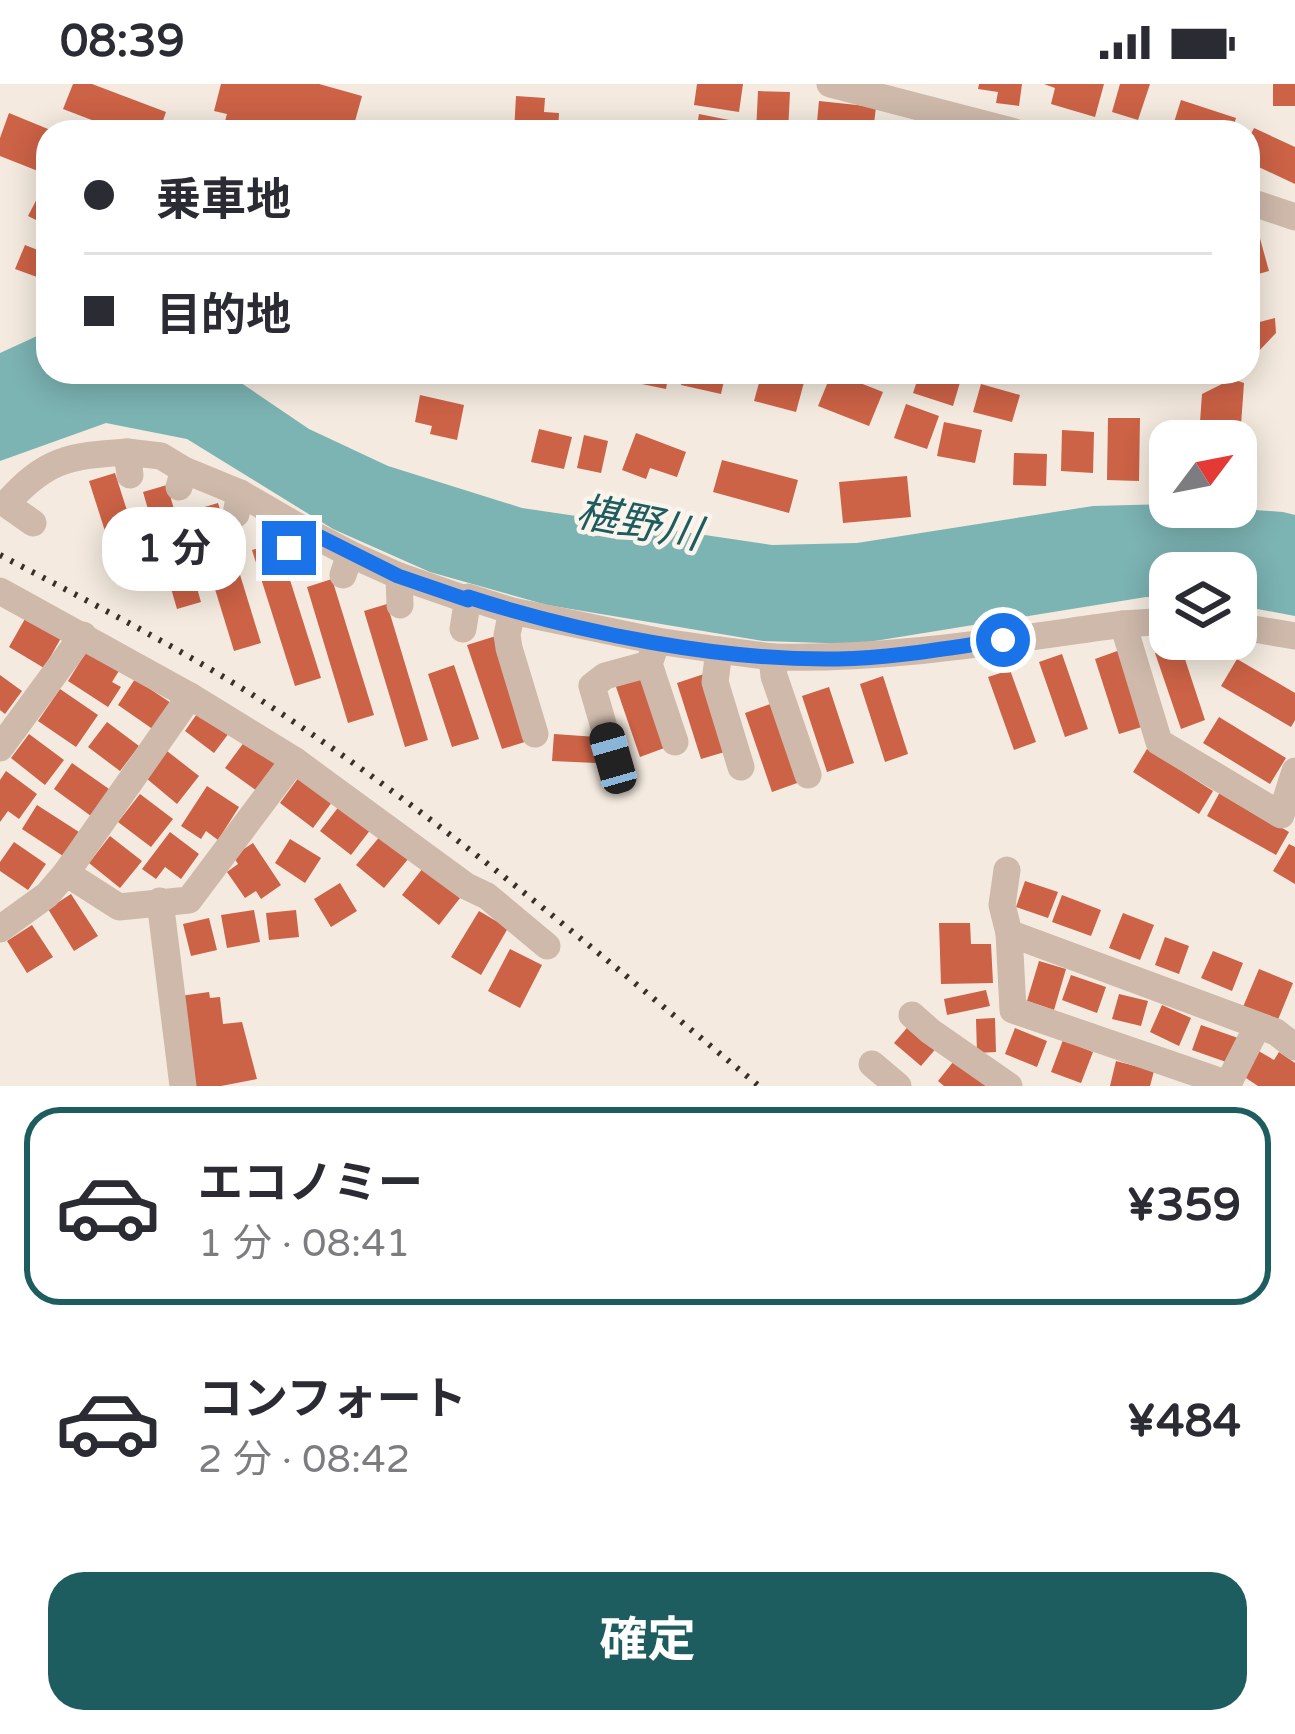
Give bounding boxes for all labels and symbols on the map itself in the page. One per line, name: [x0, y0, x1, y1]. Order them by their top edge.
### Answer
north arrow: [1149, 420, 1257, 528]
water label: 椹野川: [572, 486, 709, 561]
callout: 1 分: [103, 506, 247, 590]
route end: [262, 521, 316, 575]
route start: [976, 613, 1030, 667]
car: [586, 718, 640, 798]

